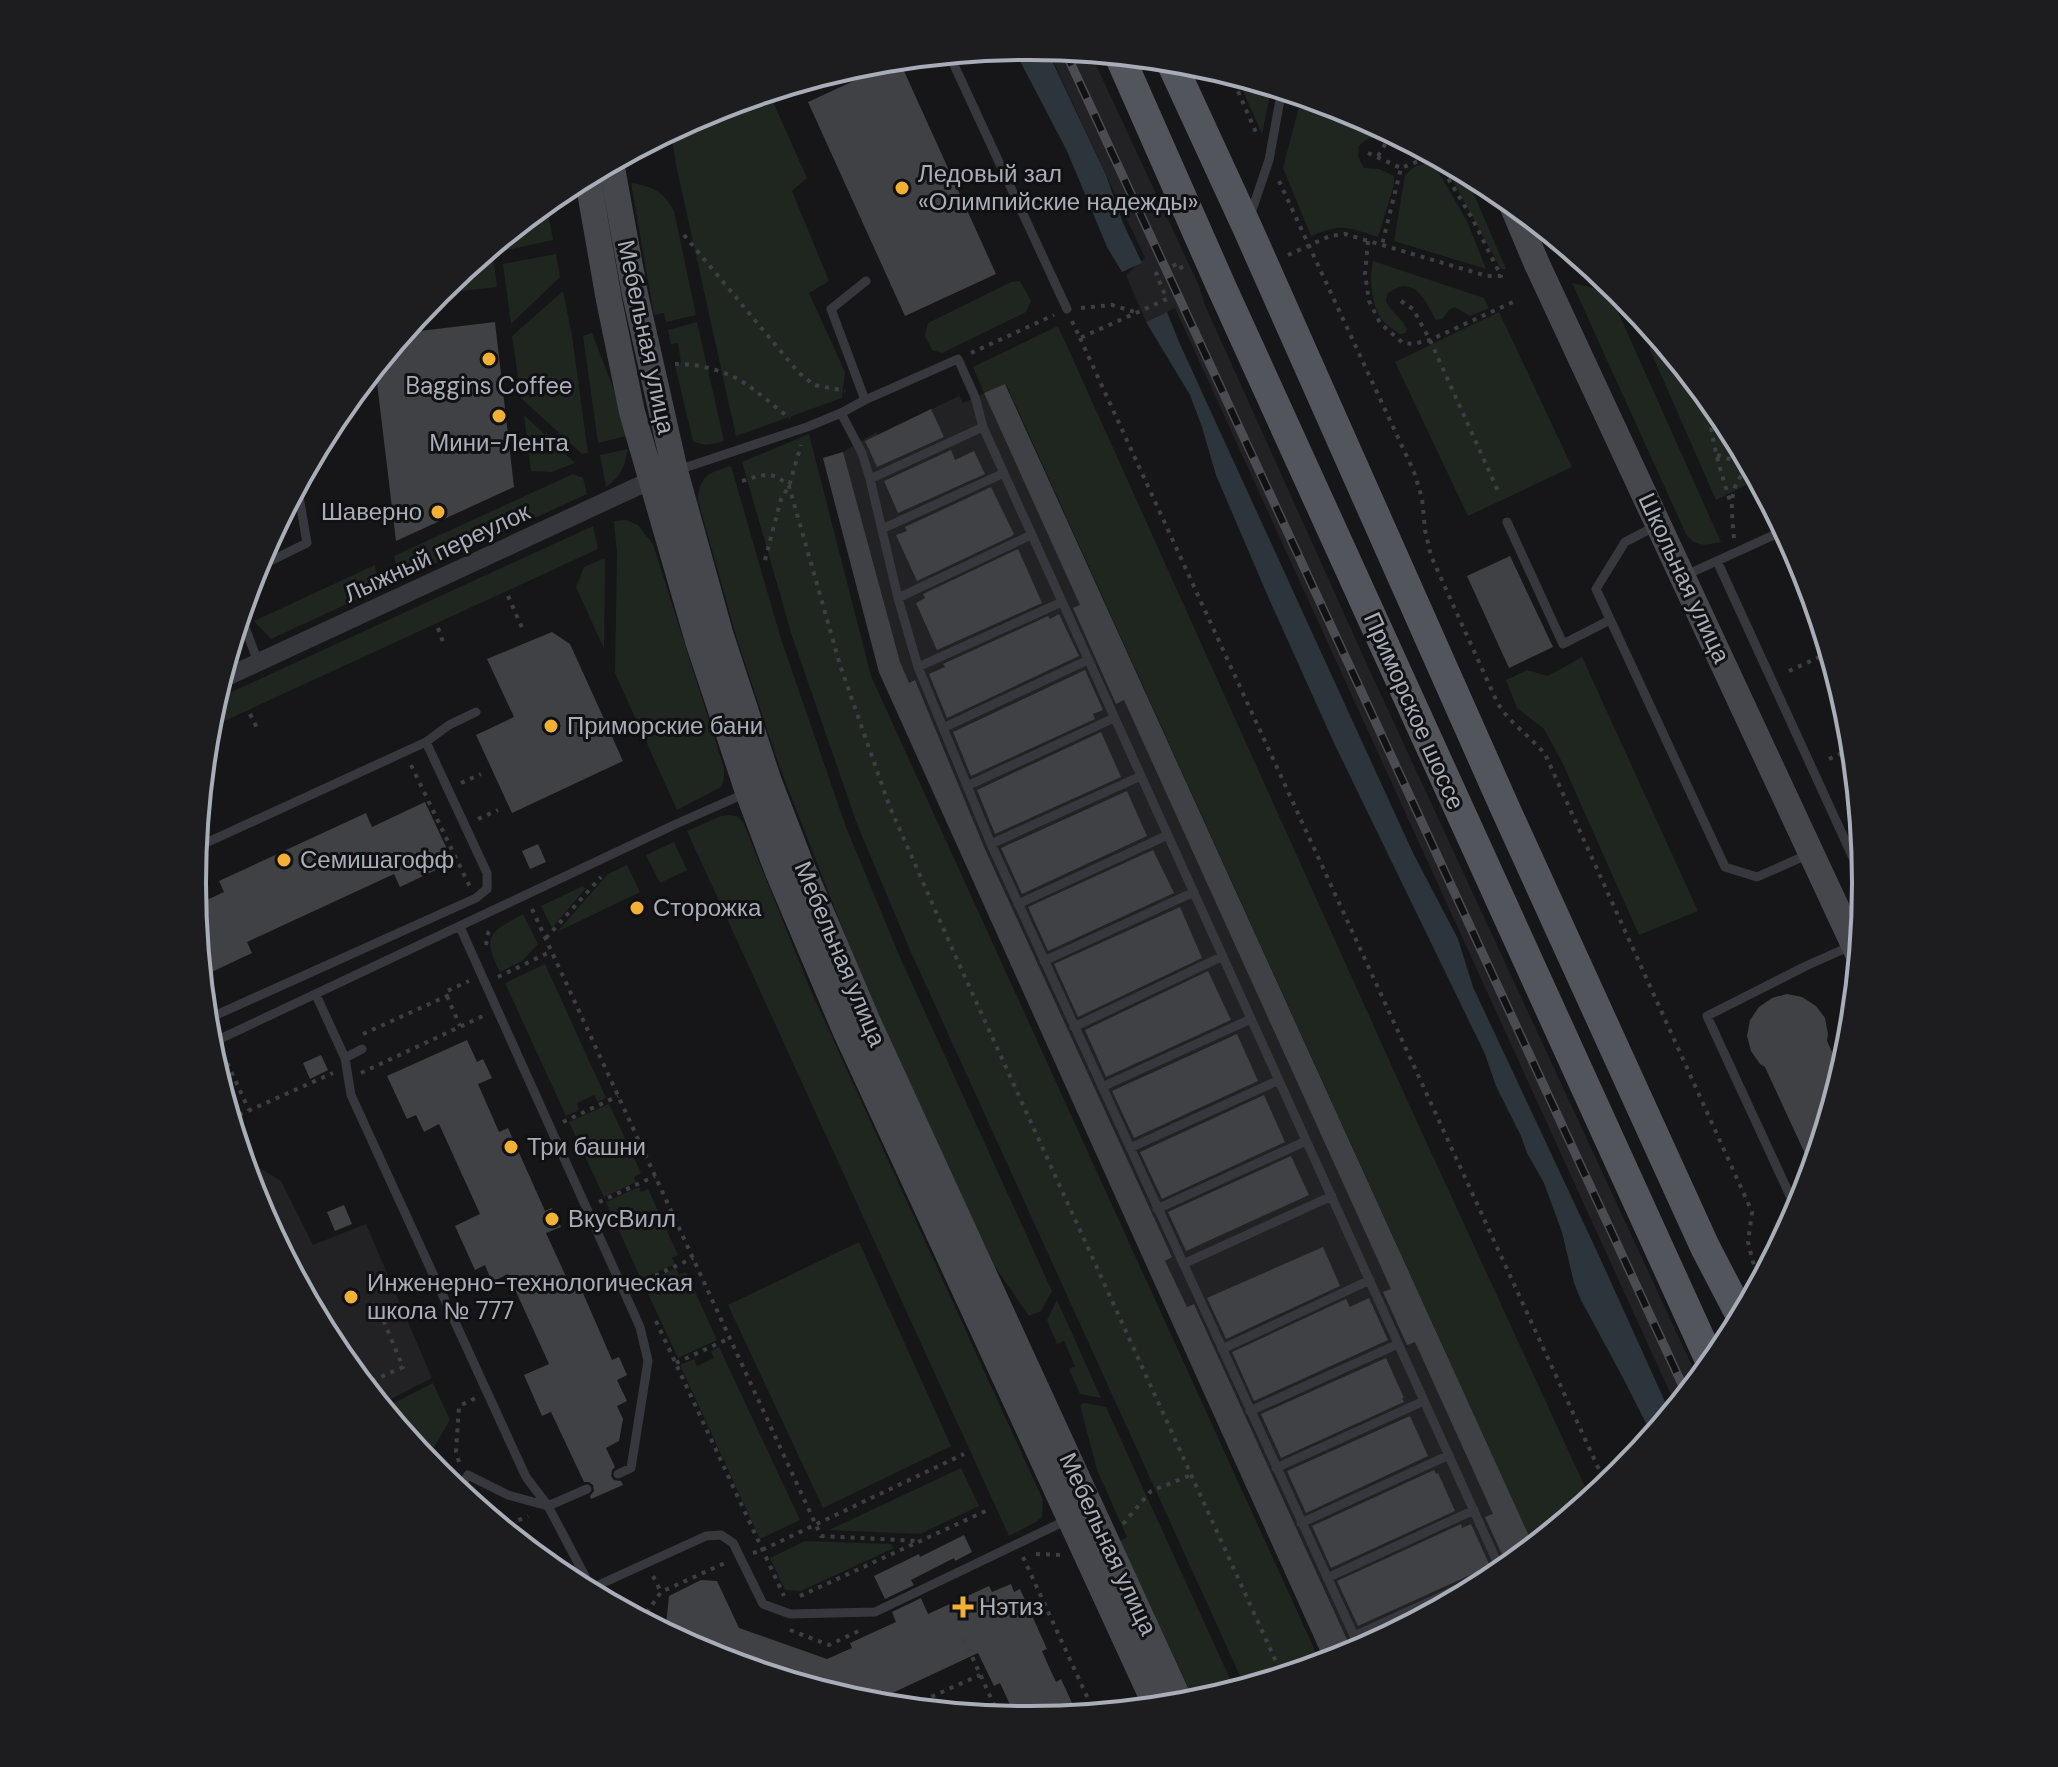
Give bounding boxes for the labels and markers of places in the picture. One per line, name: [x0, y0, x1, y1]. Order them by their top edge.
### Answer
place label: Ледовый зал «Олимпийские надежды»: [918, 158, 1198, 217]
marker: Ледовый зал «Олимпийские надежды»: [893, 179, 911, 197]
marker: Baggins Coffee: [480, 350, 498, 368]
place label: Baggins Coffee: [406, 370, 572, 401]
marker: Мини-Лента: [490, 407, 508, 425]
place label: Мини-Лента: [429, 427, 569, 458]
place label: Шаверно: [321, 496, 422, 527]
marker: Шаверно: [429, 503, 447, 521]
place label: Приморские бани: [567, 710, 763, 741]
marker: Приморские бани: [542, 717, 560, 735]
place label: Семишагофф: [300, 844, 454, 875]
marker: Семишагофф: [275, 851, 293, 869]
place label: Сторожка: [653, 892, 762, 923]
marker: Сторожка: [628, 899, 646, 917]
place label: Три башни: [527, 1131, 646, 1162]
marker: Три башни: [502, 1138, 520, 1156]
place label: ВкусВилл: [568, 1203, 676, 1234]
marker: ВкусВилл: [543, 1210, 561, 1228]
place label: Инженерно-технологическая школа № 777: [367, 1267, 693, 1326]
marker: Инженерно-технологическая школа № 777: [342, 1288, 360, 1306]
place label: Нэтиз: [979, 1591, 1043, 1622]
marker: Нэтиз: [954, 1598, 972, 1616]

